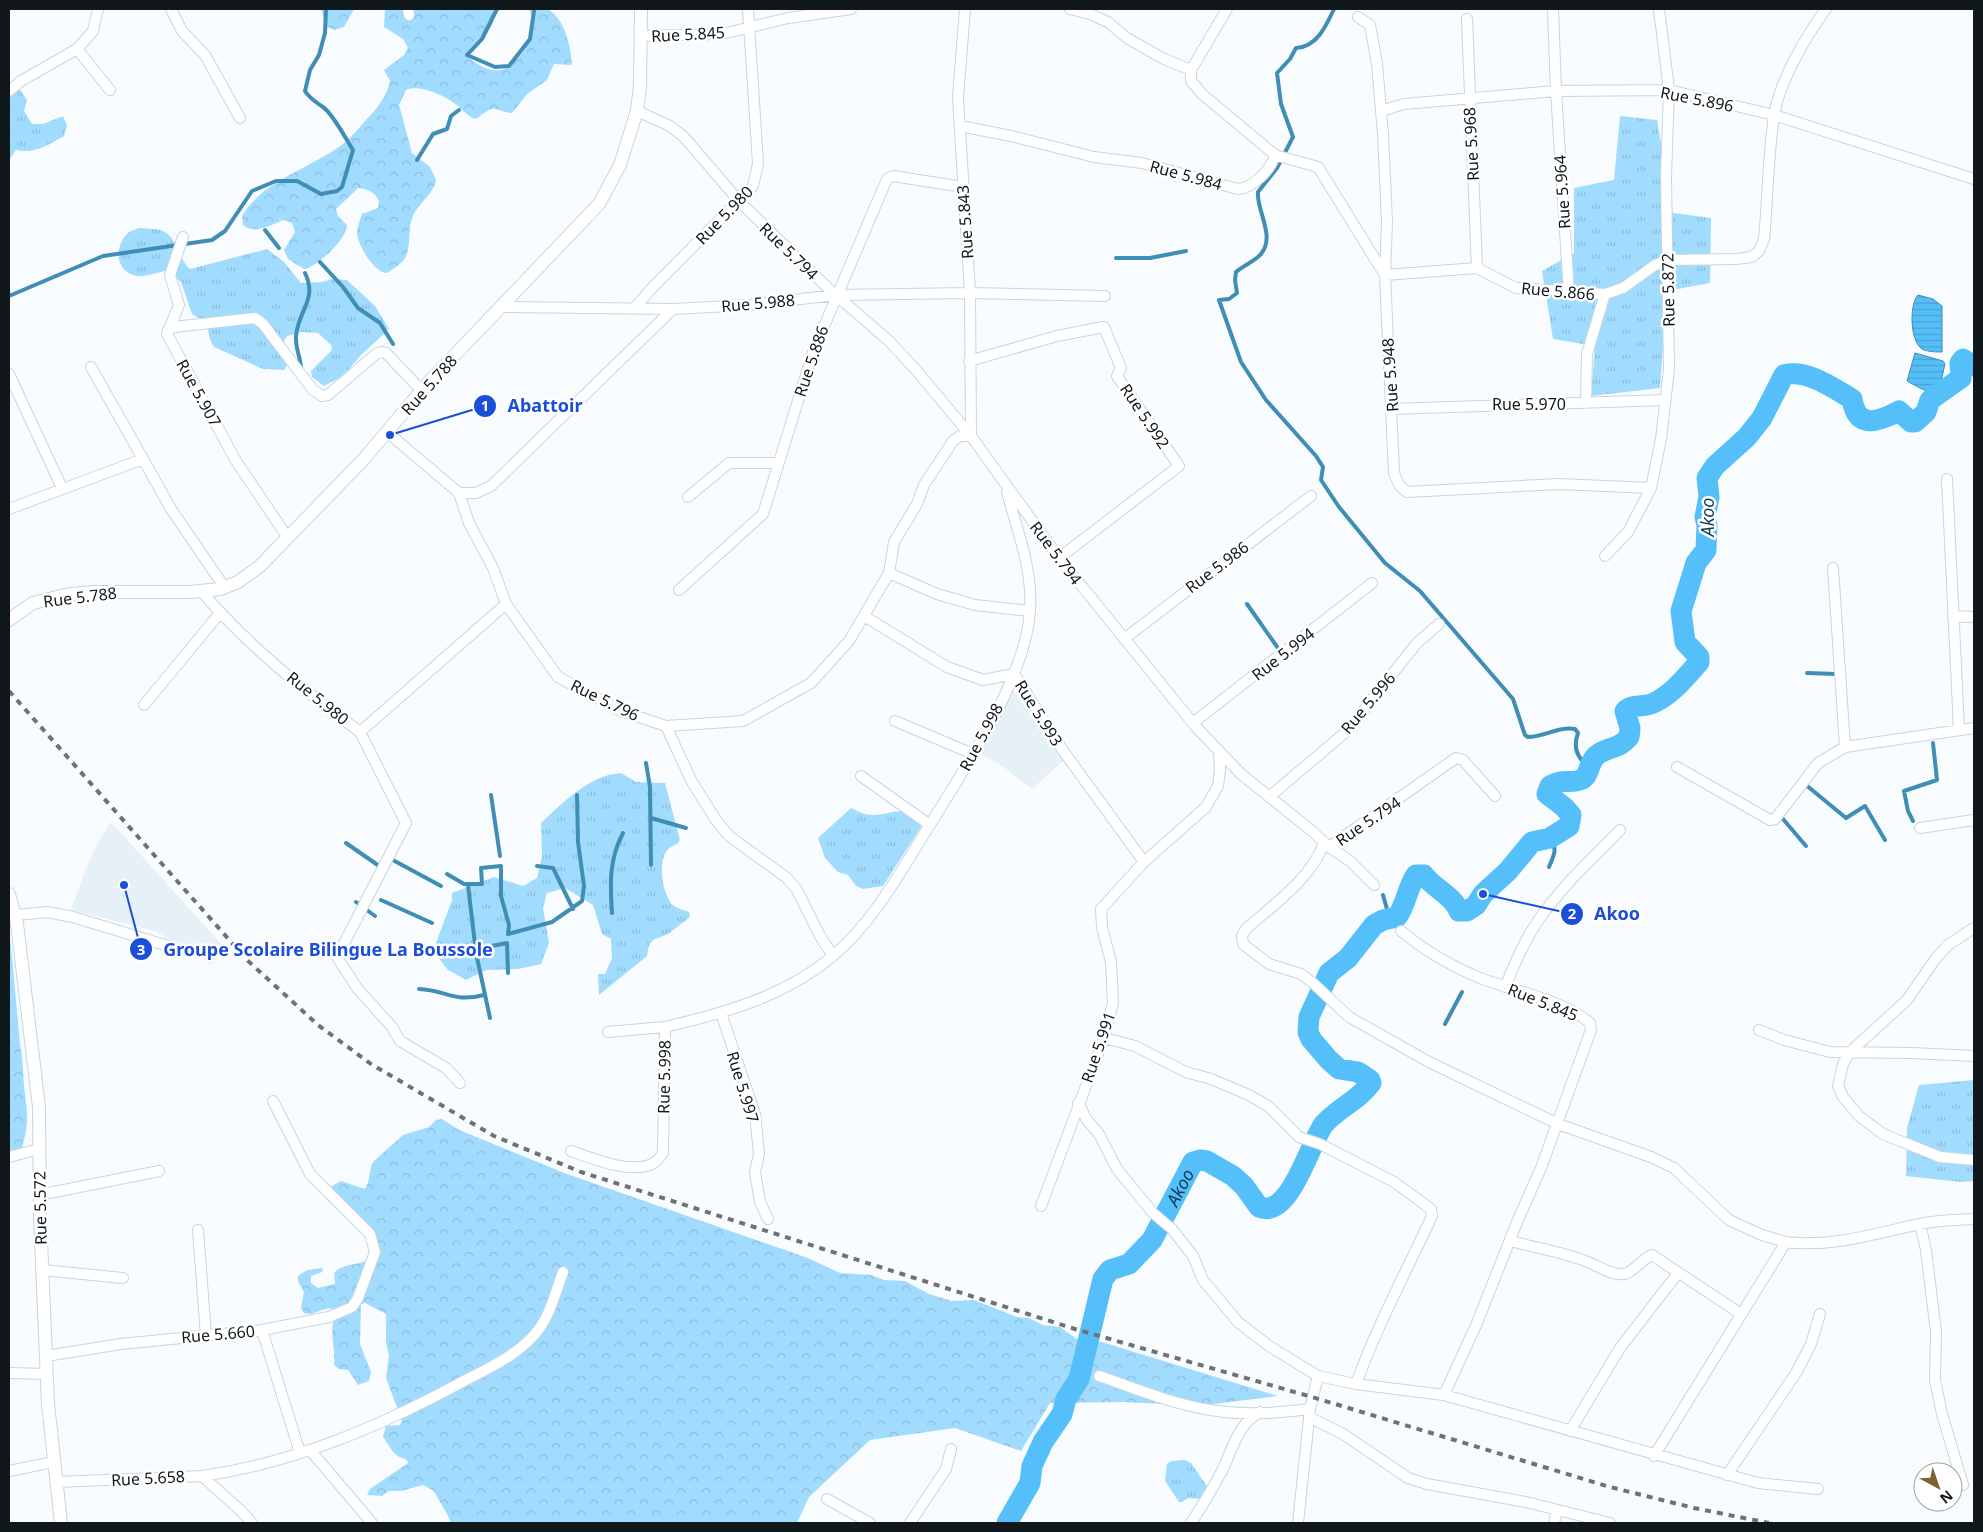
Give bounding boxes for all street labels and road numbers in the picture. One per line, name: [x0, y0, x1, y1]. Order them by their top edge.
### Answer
street label: Rue 5.845: [651, 21, 725, 47]
street label: Rue 5.896: [1659, 81, 1735, 117]
street label: Rue 5.968: [1458, 107, 1484, 181]
street label: Rue 5.964: [1548, 154, 1576, 230]
street label: Rue 5.984: [1147, 155, 1225, 195]
street label: Rue 5.980: [690, 181, 758, 249]
street label: Rue 5.843: [951, 184, 979, 260]
street label: Rue 5.794: [755, 217, 823, 285]
street label: Rue 5.872: [1656, 253, 1680, 327]
street label: Rue 5.866: [1520, 277, 1596, 305]
street label: Rue 5.988: [720, 289, 796, 317]
street label: Rue 5.886: [789, 322, 833, 400]
street label: Rue 5.948: [1376, 337, 1404, 413]
street label: Rue 5.788: [396, 350, 462, 420]
street label: Rue 5.907: [171, 355, 227, 431]
street label: Rue 5.992: [1115, 379, 1175, 453]
street label: Rue 5.970: [1492, 393, 1566, 415]
street label: Rue 5.794: [1025, 517, 1087, 589]
street label: Rue 5.986: [1181, 536, 1253, 598]
street label: Rue 5.788: [42, 582, 118, 612]
street label: Rue 5.994: [1247, 623, 1319, 685]
street label: Rue 5.980: [282, 666, 354, 730]
street label: Rue 5.996: [1336, 668, 1400, 738]
street label: Rue 5.796: [567, 674, 643, 726]
street label: Rue 5.993: [1010, 676, 1068, 750]
street label: Rue 5.998: [954, 699, 1008, 775]
street label: Rue 5.794: [1331, 791, 1405, 851]
street label: Rue 5.845: [1505, 978, 1581, 1026]
street label: Rue 5.991: [1076, 1008, 1120, 1086]
street label: Rue 5.998: [652, 1040, 676, 1114]
street label: Rue 5.997: [722, 1048, 764, 1126]
street label: Rue 5.572: [28, 1171, 52, 1245]
street label: Rue 5.660: [180, 1320, 256, 1348]
street label: Rue 5.658: [111, 1465, 185, 1491]

